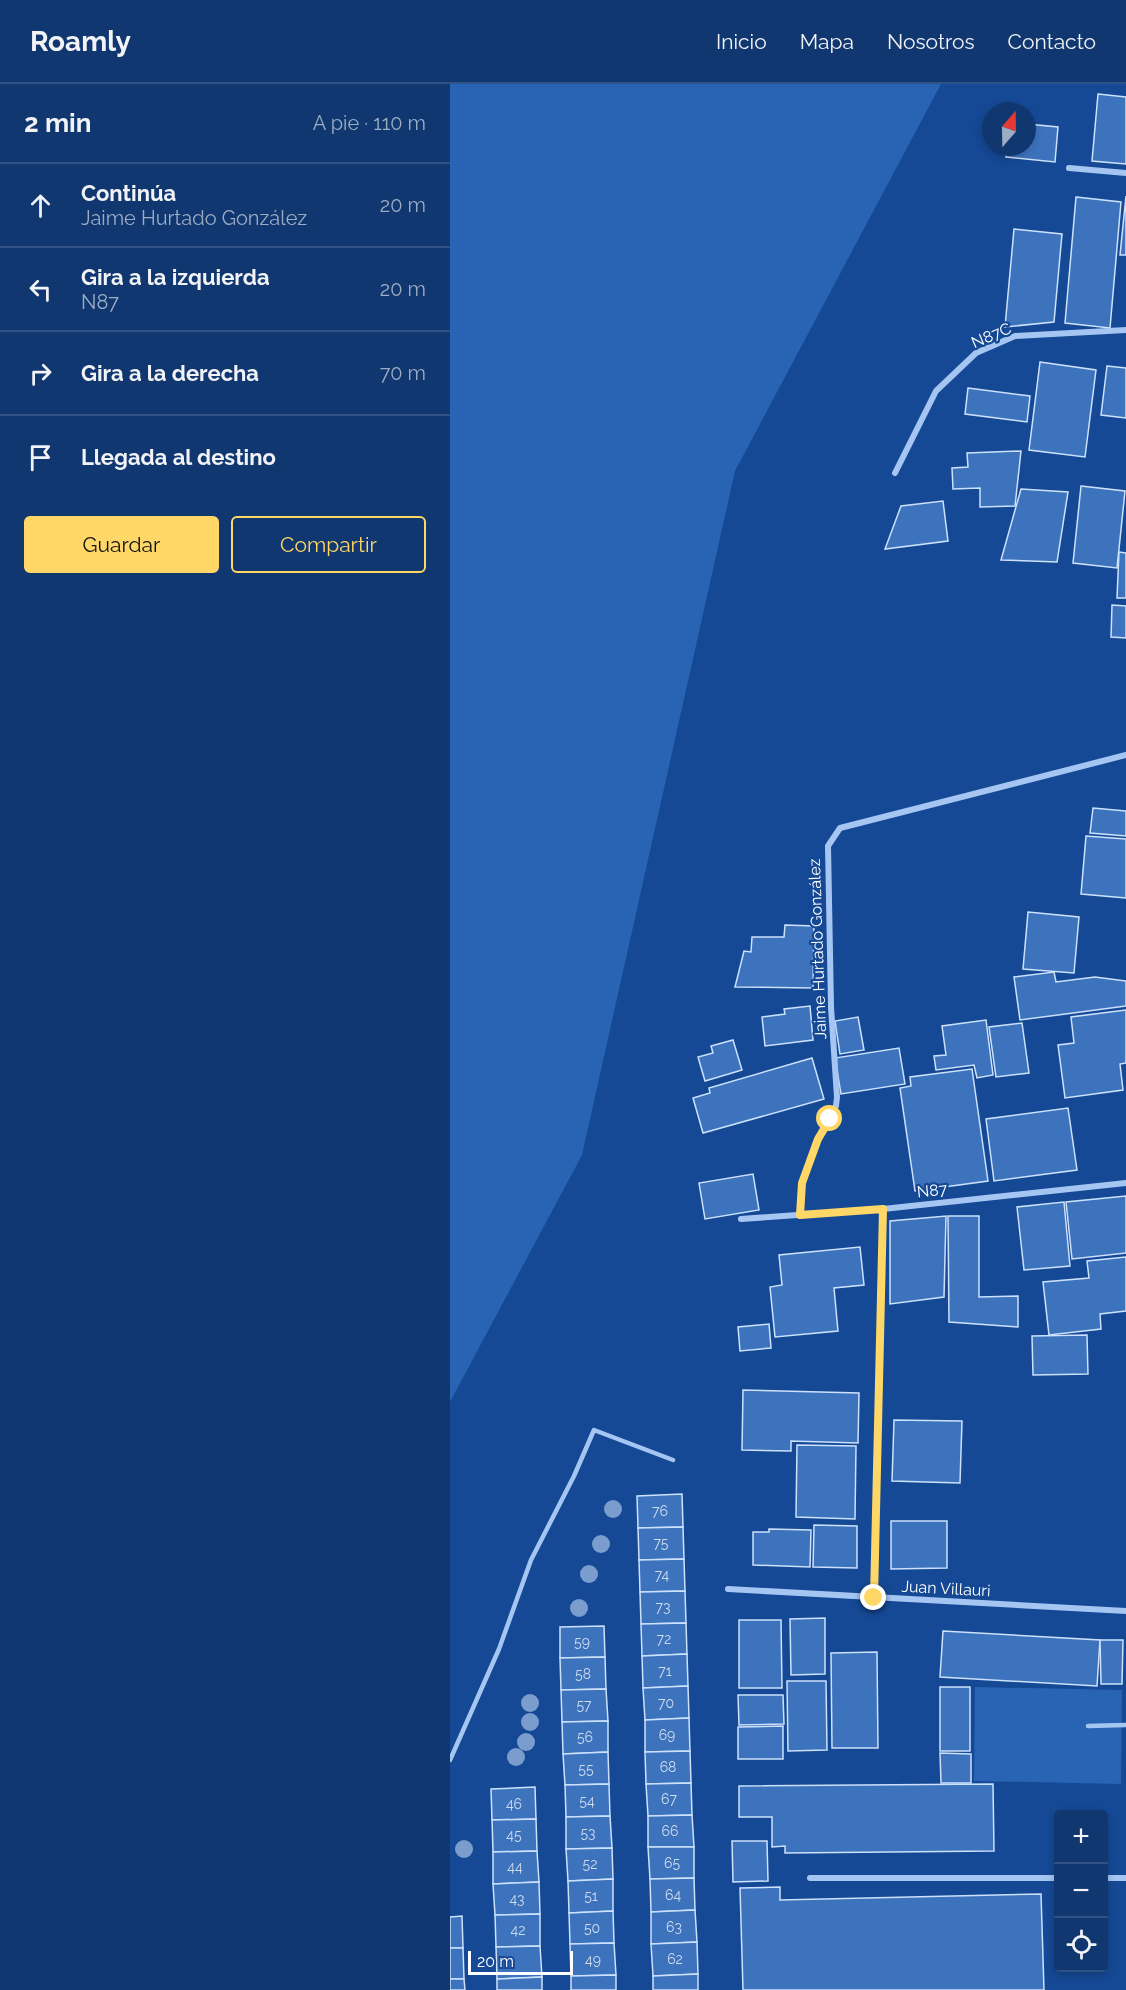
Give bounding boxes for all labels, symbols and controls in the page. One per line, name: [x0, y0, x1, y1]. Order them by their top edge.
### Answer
text: Roamly: [30, 25, 131, 58]
text: Inicio: [716, 29, 767, 54]
text: Mapa: [800, 29, 854, 54]
text: Nosotros: [887, 29, 975, 54]
text: Contacto: [1008, 29, 1096, 54]
north arrow: [982, 102, 1036, 156]
text: 2 min: [24, 108, 91, 138]
text: A pie · 110 m: [313, 111, 426, 135]
text: Continúa: [81, 180, 176, 206]
icon: ahead: [24, 189, 57, 222]
text: 20 m: [380, 193, 426, 217]
text: Jaime Hurtado González: [81, 206, 307, 230]
text: Gira a la izquierda: [81, 264, 270, 290]
icon: left: [24, 273, 57, 306]
text: 20 m: [380, 277, 426, 301]
text: N87: [81, 290, 119, 314]
street label: N87C: [968, 319, 1014, 352]
icon: right: [24, 357, 57, 390]
text: Gira a la derecha: [81, 360, 259, 386]
text: 70 m: [380, 361, 426, 385]
icon: arrive: [24, 441, 57, 474]
text: Llegada al destino: [81, 444, 276, 470]
button: Guardar: [24, 516, 219, 573]
button: Compartir: [231, 516, 426, 573]
street label: Jaime Hurtado González: [805, 858, 830, 1040]
route start: [816, 1105, 842, 1131]
street label: N87: [916, 1179, 949, 1202]
house number: 76: [652, 1503, 668, 1519]
house number: 75: [654, 1535, 669, 1551]
house number: 74: [655, 1567, 670, 1583]
street label: Juan Villauri: [901, 1577, 991, 1600]
route end: [860, 1584, 886, 1610]
house number: 73: [656, 1599, 670, 1615]
house number: 72: [657, 1631, 671, 1647]
house number: 59: [574, 1634, 590, 1650]
house number: 71: [658, 1663, 672, 1679]
house number: 58: [575, 1666, 591, 1682]
house number: 70: [658, 1695, 674, 1711]
house number: 57: [576, 1697, 592, 1713]
house number: 69: [659, 1727, 675, 1743]
house number: 56: [577, 1729, 593, 1745]
house number: 68: [660, 1759, 676, 1775]
house number: 55: [578, 1761, 594, 1777]
house number: 67: [661, 1791, 677, 1807]
house number: 54: [579, 1793, 595, 1809]
house number: 46: [506, 1796, 522, 1812]
map controls: [1054, 1810, 1108, 1972]
button: +: [1054, 1810, 1108, 1864]
house number: 66: [662, 1823, 678, 1839]
house number: 53: [580, 1825, 596, 1841]
house number: 45: [506, 1827, 522, 1843]
house number: 65: [664, 1855, 680, 1871]
house number: 52: [583, 1856, 597, 1872]
house number: 44: [507, 1859, 523, 1875]
button: −: [1054, 1864, 1108, 1918]
house number: 64: [665, 1887, 681, 1903]
house number: 51: [584, 1888, 598, 1904]
house number: 43: [509, 1891, 525, 1907]
button: locate: [1054, 1918, 1108, 1972]
house number: 63: [666, 1919, 682, 1935]
house number: 50: [584, 1920, 600, 1936]
house number: 42: [511, 1922, 525, 1938]
scale bar: [468, 1948, 573, 1976]
house number: 62: [667, 1951, 683, 1967]
text: 20 m: [477, 1952, 514, 1971]
house number: 49: [585, 1952, 601, 1968]

